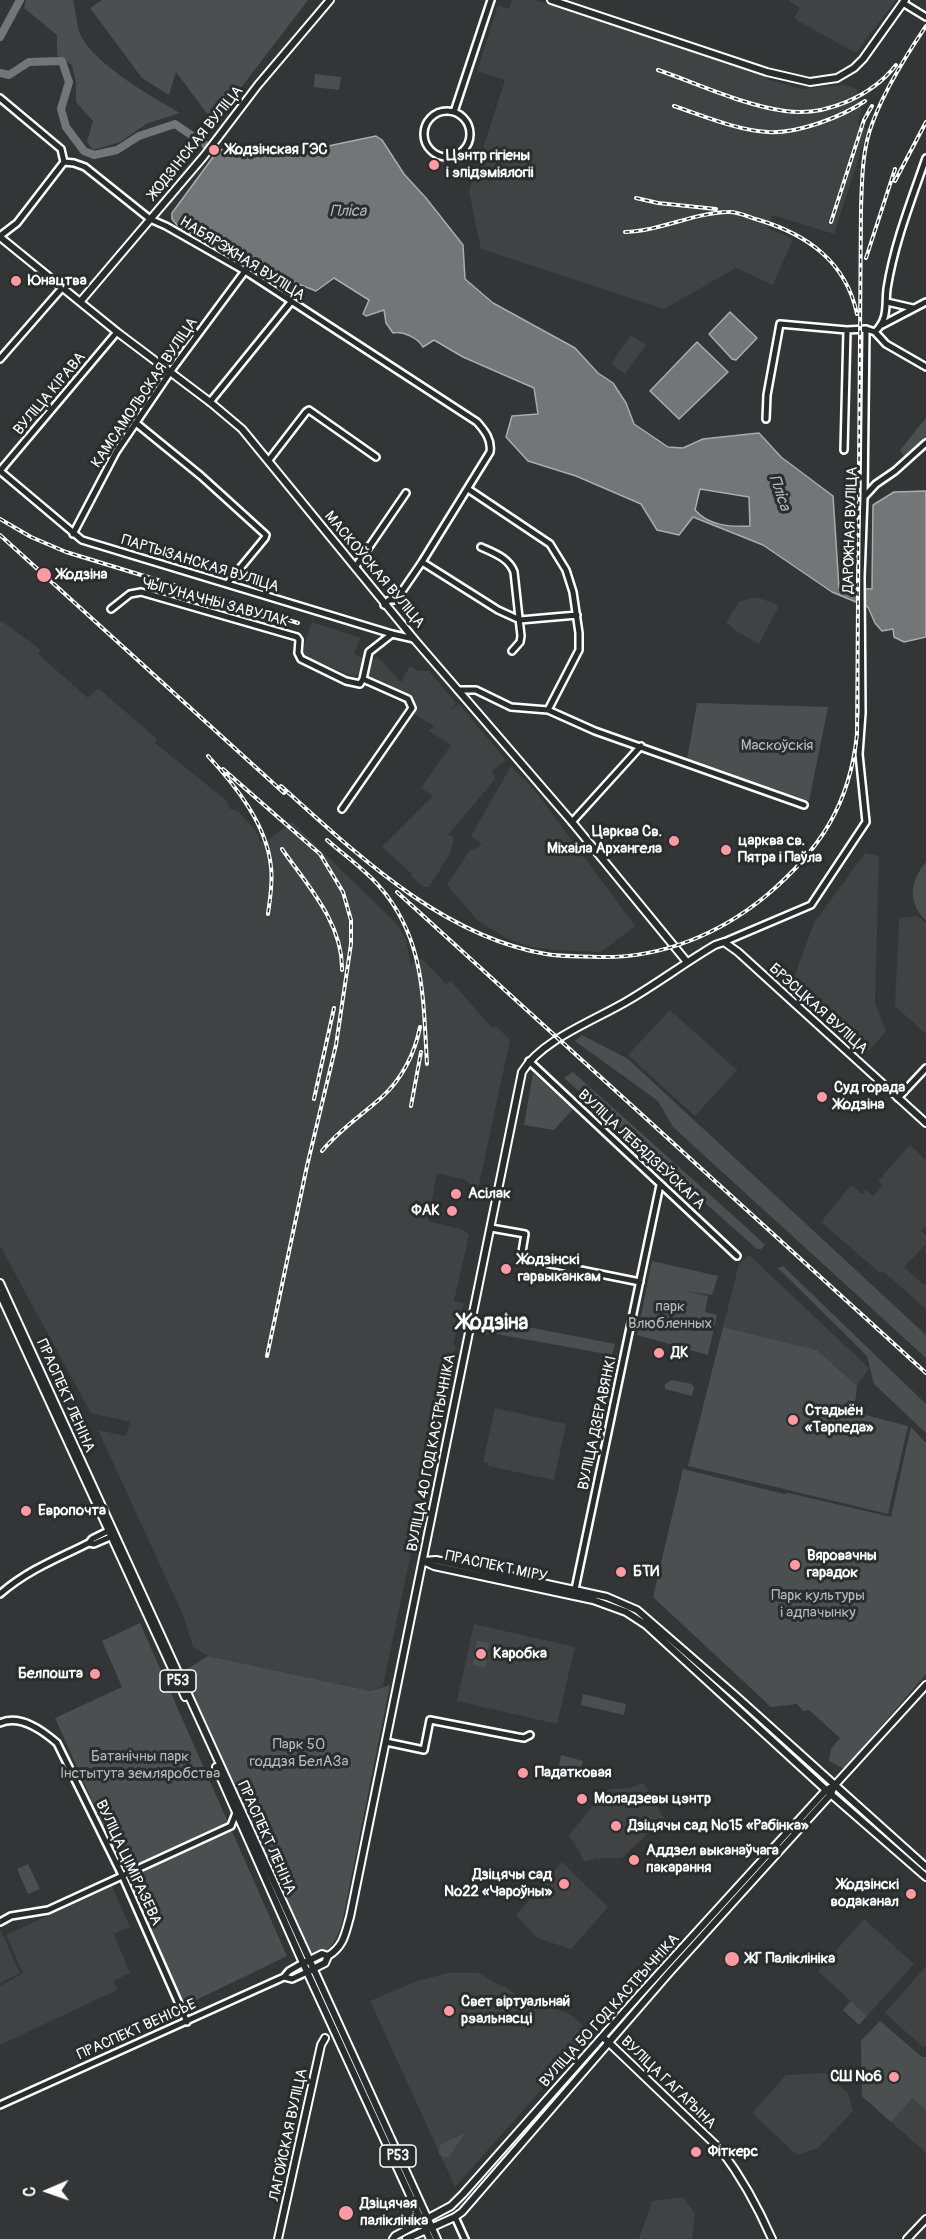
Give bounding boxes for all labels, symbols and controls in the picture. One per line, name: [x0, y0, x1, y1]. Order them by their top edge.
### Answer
street label: ЖОДЗІНСКАЯ ВУЛІЦА: [145, 83, 247, 203]
place label: Жодзінская ГЭС: [226, 141, 328, 159]
marker: Жодзінская ГЭС: [207, 143, 221, 157]
place label: Цэнтр гігіены і эпідэміялогіі: [446, 147, 533, 182]
marker: Цэнтр гігіены і эпідэміялогіі: [427, 158, 441, 172]
water label: Пліса: [330, 202, 366, 222]
street label: НАБЯРЭЖНАЯ ВУЛІЦА: [176, 213, 308, 305]
place label: Юнацтва: [28, 272, 87, 290]
marker: Юнацтва: [9, 274, 23, 288]
street label: КАМСАМОЛЬСКАЯ ВУЛІЦА: [88, 315, 202, 471]
street label: ВУЛІЦА КІРАВА: [10, 349, 90, 439]
street label: ДАРОЖНАЯ ВУЛІЦА: [840, 466, 862, 594]
water label: Пліса: [764, 473, 794, 513]
street label: МАСКОЎСКАЯ ВУЛІЦА: [320, 508, 428, 632]
street label: ПАРТЫЗАНСКАЯ ВУЛІЦА: [119, 531, 281, 597]
marker: Жодзіна: [35, 566, 53, 584]
place label: Жодзіна: [57, 566, 107, 584]
street label: ЧЫГУНАЧНЫ ЗАВУЛАК: [140, 575, 290, 631]
park label: Маскоўскія: [741, 737, 813, 755]
place label: Царква Св. Міхаіла Архангела: [547, 823, 662, 858]
place label: царква св. Пятра і Паўла: [738, 832, 822, 867]
marker: Царква Св. Міхаіла Архангела: [667, 834, 681, 848]
marker: царква св. Пятра і Паўла: [719, 843, 733, 857]
street label: БРЭСЦКАЯ ВУЛІЦА: [765, 960, 871, 1058]
place label: Суд горада Жодзіна: [834, 1079, 905, 1114]
street label: ВУЛІЦА ЛЕБЯДЗЕЎСКАГА: [574, 1086, 708, 1214]
marker: Суд горада Жодзіна: [815, 1090, 829, 1104]
place label: Асілак: [468, 1185, 511, 1203]
marker: Асілак: [449, 1187, 463, 1201]
place label: ФАК: [412, 1202, 440, 1220]
marker: ФАК: [445, 1204, 459, 1218]
place label: Жодзінскі гарвыканкам: [518, 1251, 601, 1286]
marker: Жодзінскі гарвыканкам: [499, 1262, 513, 1276]
park label: парк Влюбленных: [628, 1298, 712, 1333]
district label: Жодзіна: [458, 1311, 528, 1337]
street label: ПРАСПЕКТ ЛЕНІНА: [32, 1337, 98, 1455]
place label: ДК: [671, 1344, 689, 1362]
marker: ДК: [652, 1346, 666, 1360]
street label: ВУЛІЦА 40 ГОД КАСТРЫЧНІКА: [404, 1353, 460, 1553]
street label: ВУЛІЦА ДЗЕРАВЯНКІ: [575, 1354, 621, 1492]
place label: Стадыён «Тарпеда»: [805, 1402, 873, 1437]
marker: Стадыён «Тарпеда»: [786, 1413, 800, 1427]
place label: Европочта: [38, 1502, 106, 1520]
marker: Европочта: [19, 1504, 33, 1518]
street label: ПРАСПЕКТ МІРУ: [443, 1547, 549, 1587]
place label: Вяровачны гарадок: [807, 1547, 877, 1582]
marker: Вяровачны гарадок: [788, 1558, 802, 1572]
place label: БТИ: [633, 1563, 659, 1581]
marker: БТИ: [614, 1565, 628, 1579]
park label: Парк культуры і адпачынку: [771, 1587, 865, 1622]
place label: Каробка: [493, 1645, 547, 1663]
marker: Каробка: [474, 1647, 488, 1661]
place label: Белпошта: [18, 1665, 83, 1683]
marker: Белпошта: [88, 1667, 102, 1681]
road number: Р53: [160, 1670, 196, 1692]
park label: Парк 50 годдзя БелАЗа: [250, 1736, 348, 1771]
park label: Батанічны парк Інстытута земляробства: [60, 1748, 220, 1783]
place label: Падатковая: [535, 1764, 612, 1782]
marker: Падатковая: [516, 1766, 530, 1780]
street label: ПРАСПЕКТ ЛЕНІНА: [233, 1779, 299, 1897]
place label: Моладзевы цэнтр: [594, 1790, 711, 1808]
marker: Моладзевы цэнтр: [575, 1792, 589, 1806]
street label: ВУЛІЦА ЦІМІРАЗЕВА: [91, 1797, 165, 1929]
place label: Дзіцячы сад №15 «Рабінка»: [628, 1817, 809, 1835]
marker: Дзіцячы сад №15 «Рабінка»: [609, 1819, 623, 1833]
place label: Аддзел выканаўчага пакарання: [646, 1842, 779, 1877]
marker: Аддзел выканаўчага пакарання: [627, 1853, 641, 1867]
place label: Дзіцячы сад №22 «Чароўны»: [444, 1866, 552, 1901]
place label: Жодзінскі водаканал: [831, 1876, 899, 1911]
marker: Дзіцячы сад №22 «Чароўны»: [557, 1877, 571, 1891]
marker: Жодзінскі водаканал: [904, 1887, 918, 1901]
street label: ВУЛІЦА 50 ГОД КАСТРЫЧНІКА: [536, 1931, 684, 2091]
marker: ЖГ Паліклініка: [723, 1950, 741, 1968]
place label: ЖГ Паліклініка: [746, 1950, 835, 1968]
place label: Свет віртуальнай рэальнасці: [461, 1993, 570, 2028]
street label: ПРАСПЕКТ ВЕНІСЬЕ: [75, 1996, 199, 2064]
marker: Свет віртуальнай рэальнасці: [442, 2004, 456, 2018]
street label: ВУЛІЦА ГАГАРЫНА: [617, 2033, 719, 2133]
street label: ЛАГОЙСКАЯ ВУЛІЦА: [266, 2067, 312, 2203]
place label: СШ №6: [830, 2068, 882, 2086]
marker: СШ №6: [887, 2070, 901, 2084]
place label: Фіткерс: [708, 2143, 758, 2161]
road number: Р53: [380, 2145, 416, 2167]
marker: Фіткерс: [689, 2145, 703, 2159]
north arrow: [18, 2161, 78, 2221]
text: С: [20, 2186, 40, 2197]
place label: Дзіцячая паліклініка: [360, 2195, 428, 2230]
marker: Дзіцячая паліклініка: [337, 2204, 355, 2222]

